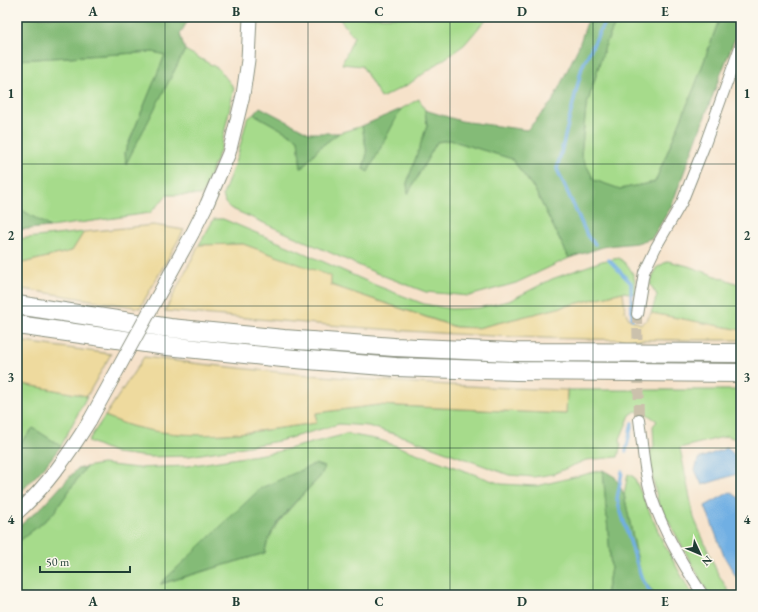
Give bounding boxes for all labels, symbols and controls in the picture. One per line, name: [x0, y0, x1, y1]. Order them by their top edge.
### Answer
text: A: [87, 3, 98, 20]
text: B: [232, 3, 240, 20]
text: C: [374, 3, 384, 20]
text: D: [517, 3, 527, 20]
text: E: [661, 3, 669, 20]
text: 1: [8, 85, 15, 102]
text: 1: [744, 85, 751, 102]
text: 2: [8, 227, 15, 244]
text: 2: [744, 227, 751, 244]
text: 3: [8, 369, 15, 386]
text: 3: [744, 369, 751, 386]
text: 4: [8, 511, 15, 528]
text: 4: [744, 511, 751, 528]
north arrow: [680, 534, 720, 574]
scale bar: [40, 548, 130, 574]
text: N: [699, 553, 715, 569]
text: 50 m: [46, 554, 70, 570]
text: A: [87, 593, 98, 610]
text: B: [232, 593, 240, 610]
text: C: [374, 593, 384, 610]
text: D: [517, 593, 527, 610]
text: E: [661, 593, 669, 610]

